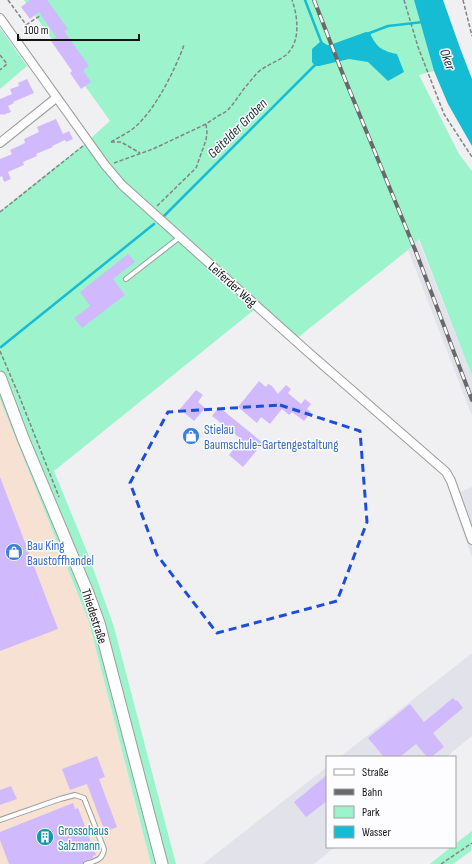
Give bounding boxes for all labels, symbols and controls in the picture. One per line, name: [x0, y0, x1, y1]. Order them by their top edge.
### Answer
scale bar: [18, 16, 139, 42]
text: 100 m: [24, 23, 49, 38]
water label: Oker: [436, 46, 459, 73]
water label: Geitelder Graben: [204, 95, 271, 162]
street label: Leiferder Weg: [205, 259, 260, 311]
place label: Stielau Baumschule-Gartengestaltung: [204, 422, 338, 453]
shop icon: Stielau Baumschule-Gartengestaltung: [181, 426, 201, 446]
place label: Bau King Baustoffhandel: [27, 538, 94, 569]
shop icon: Bau King Baustoffhandel: [4, 542, 24, 562]
street label: Thiedestraße: [78, 587, 110, 646]
legend: [326, 756, 456, 848]
text: Straße: [362, 765, 389, 780]
text: Bahn: [362, 785, 382, 800]
text: Park: [362, 805, 380, 820]
place label: Grossohaus Salzmann: [58, 823, 109, 854]
text: Wasser: [362, 825, 391, 840]
building icon: Grossohaus Salzmann: [35, 827, 55, 847]

